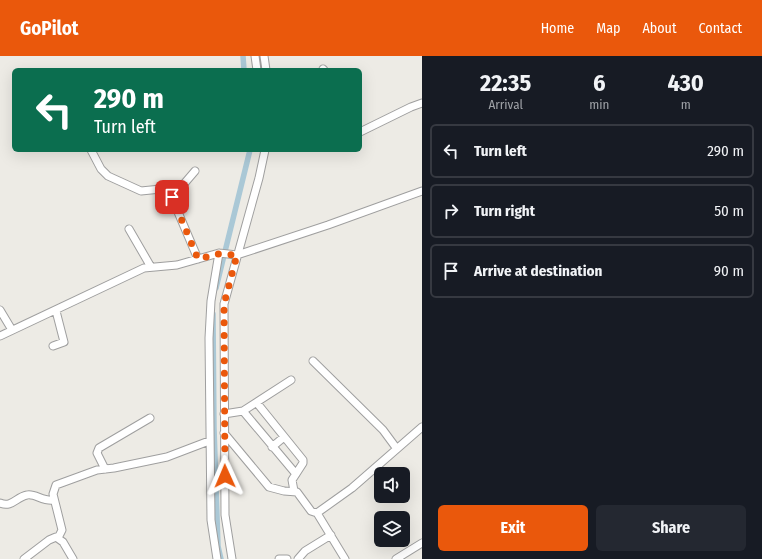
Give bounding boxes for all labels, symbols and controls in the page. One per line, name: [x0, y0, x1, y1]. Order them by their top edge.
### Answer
text: GoPilot: [20, 17, 79, 40]
text: Home: [541, 20, 574, 37]
text: Map: [596, 20, 620, 37]
text: About: [642, 20, 677, 37]
text: Contact: [699, 20, 742, 37]
text: 22:35: [480, 69, 531, 97]
text: 6: [593, 69, 606, 97]
text: 430: [667, 69, 704, 97]
text: 290 m: [94, 82, 164, 115]
icon: left: [28, 84, 80, 136]
text: Arrival: [488, 97, 523, 112]
text: min: [589, 97, 609, 112]
text: m: [681, 97, 691, 112]
text: Turn left: [94, 116, 156, 138]
icon: left: [440, 140, 462, 162]
text: Turn left: [474, 142, 527, 160]
text: 290 m: [707, 142, 744, 160]
pin: [155, 180, 189, 214]
icon: arrive: [161, 186, 183, 208]
icon: right: [440, 200, 462, 222]
text: Turn right: [474, 202, 535, 220]
text: 50 m: [714, 202, 744, 220]
icon: arrive: [440, 260, 462, 282]
text: Arrive at destination: [474, 262, 602, 280]
text: 90 m: [714, 262, 744, 280]
position arrow: [204, 455, 246, 497]
map controls: [374, 467, 410, 547]
button: sound: [374, 467, 410, 503]
button: Exit: [438, 505, 588, 551]
button: Share: [596, 505, 746, 551]
button: layers: [374, 511, 410, 547]

